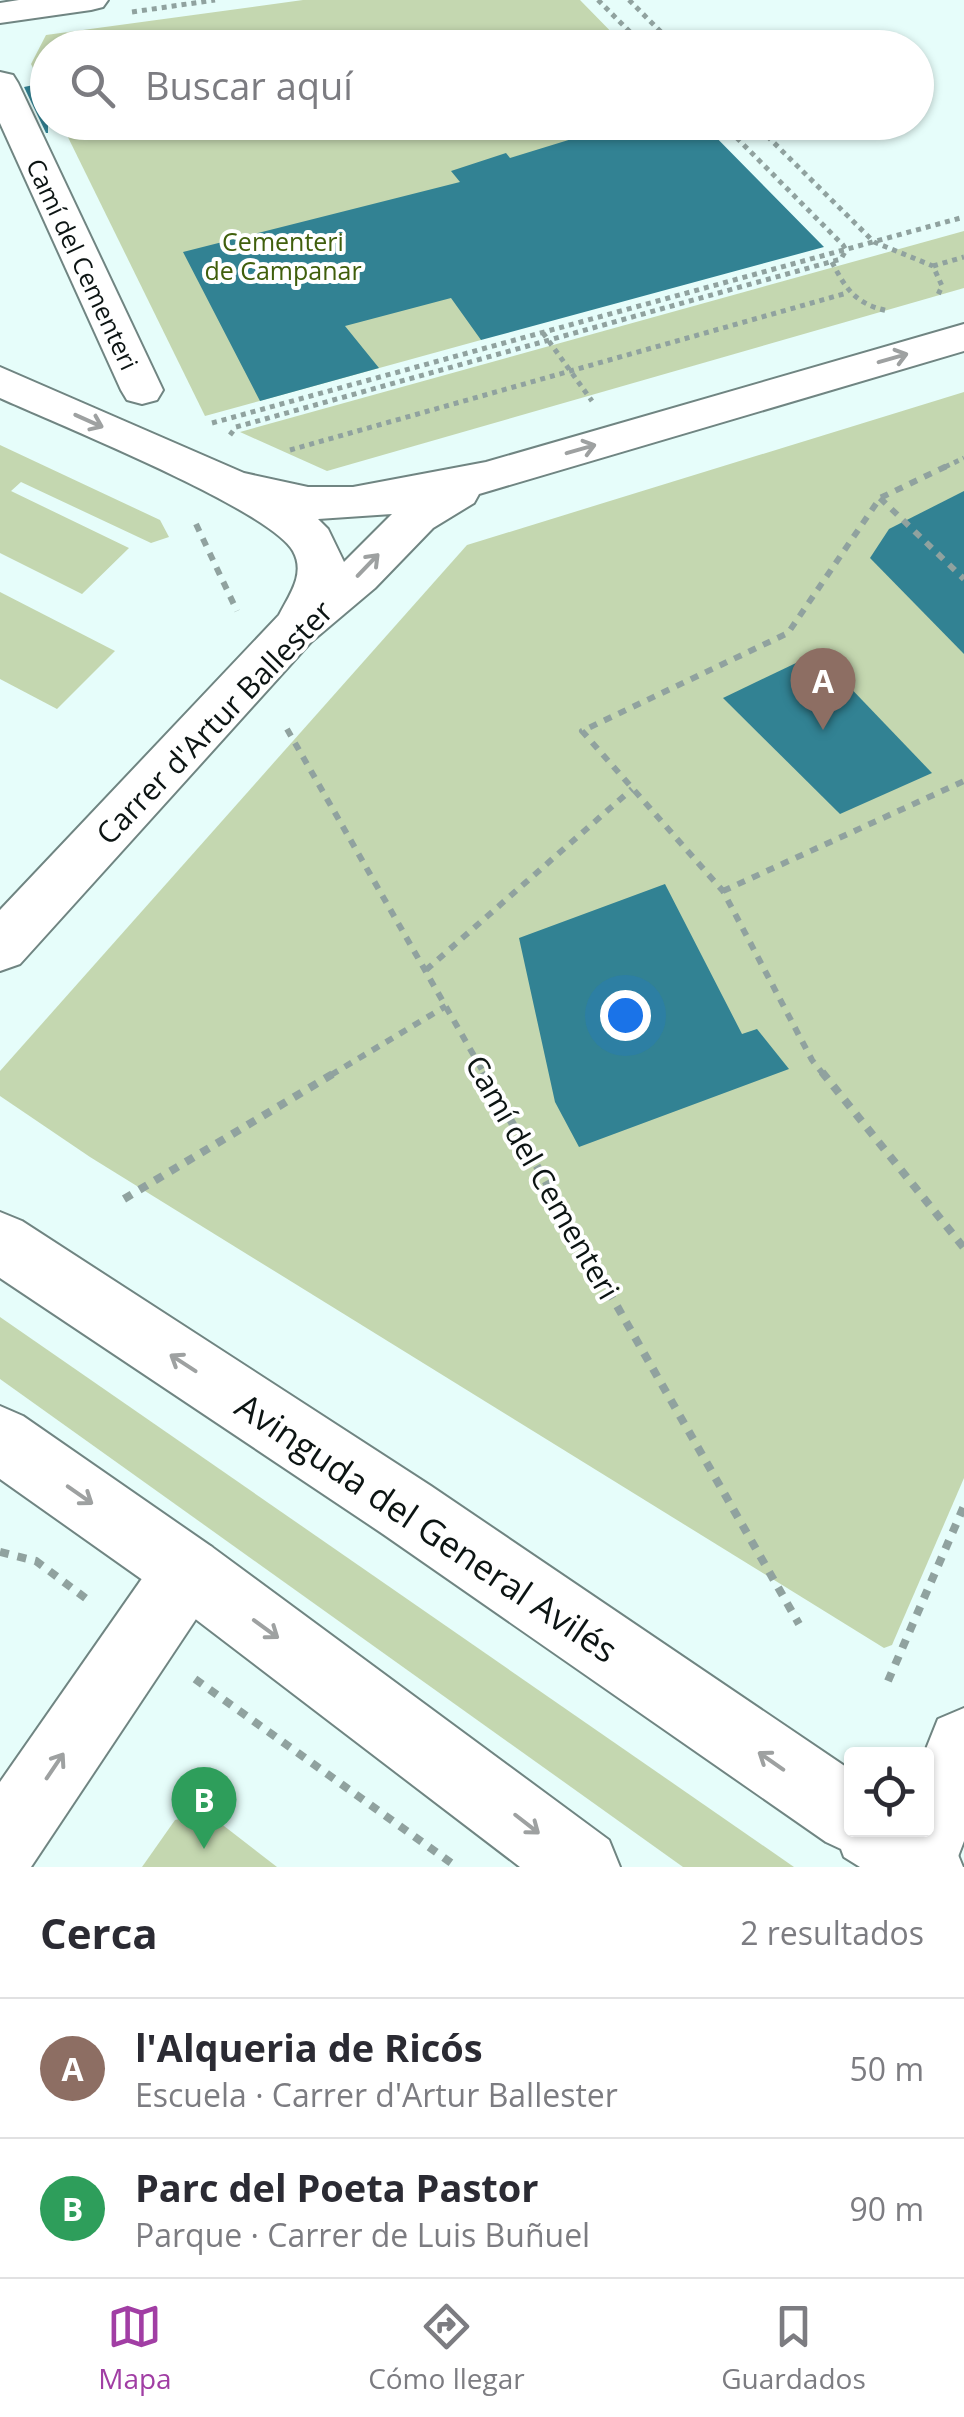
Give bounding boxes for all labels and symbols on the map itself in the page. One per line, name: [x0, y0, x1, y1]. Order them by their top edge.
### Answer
street label: Camí del Cementeri: [19, 153, 147, 375]
park label: Cementeri de Campanar: [204, 224, 362, 287]
one-way arrow: [877, 348, 908, 366]
one-way arrow: [73, 413, 104, 431]
one-way arrow: [565, 439, 596, 457]
one-way arrow: [356, 554, 380, 578]
street label: Carrer d'Artur Ballester: [87, 591, 341, 853]
pin: A: [790, 648, 856, 730]
your location: [600, 990, 651, 1041]
street label: Camí del Cementeri: [456, 1047, 630, 1307]
one-way arrow: [170, 1353, 198, 1374]
street label: Avinguda del General Avilés: [227, 1381, 627, 1673]
one-way arrow: [66, 1484, 93, 1505]
one-way arrow: [252, 1618, 280, 1639]
one-way arrow: [758, 1751, 786, 1772]
one-way arrow: [44, 1753, 65, 1781]
pin: B: [172, 1766, 236, 1849]
one-way arrow: [513, 1812, 539, 1834]

